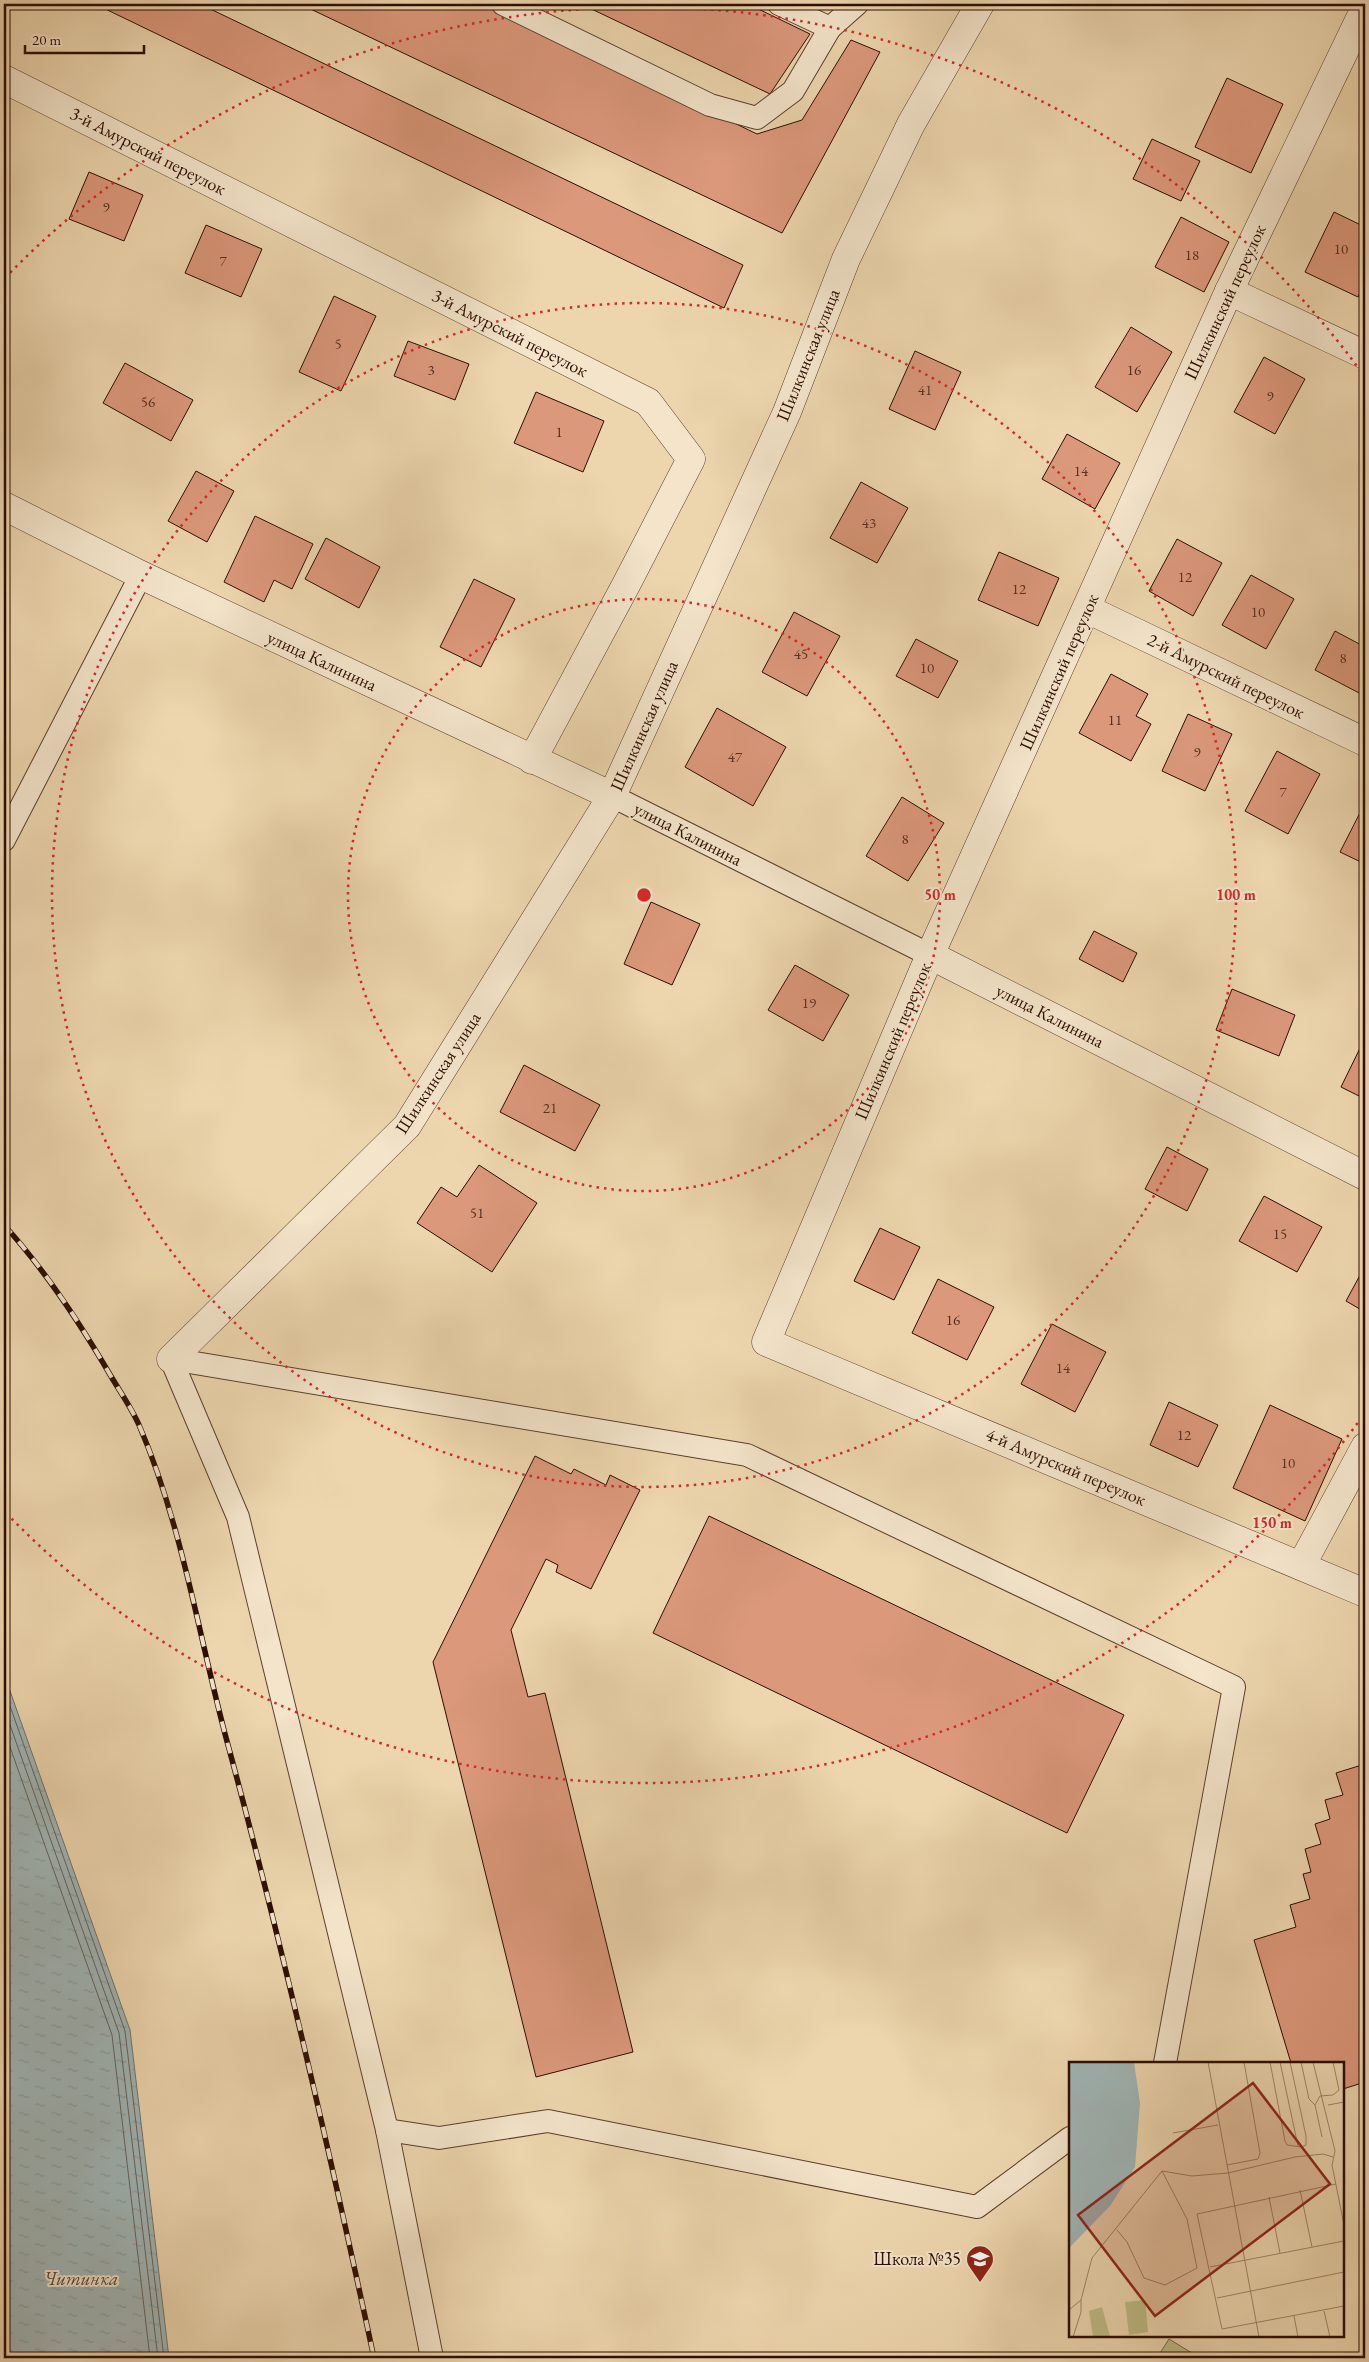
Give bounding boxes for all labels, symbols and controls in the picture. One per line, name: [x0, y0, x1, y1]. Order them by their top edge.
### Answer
scale bar: [25, 22, 144, 54]
text: 20 m: [32, 30, 61, 49]
street label: 3-й Амурский переулок: [66, 101, 230, 200]
house number: 9: [102, 197, 110, 216]
street label: Шилкинский переулок: [1179, 220, 1271, 383]
house number: 10: [1334, 239, 1348, 258]
house number: 18: [1185, 245, 1199, 264]
house number: 7: [219, 251, 227, 270]
street label: 3-й Амурский переулок: [429, 284, 591, 382]
street label: Шилкинская улица: [771, 285, 845, 424]
house number: 5: [334, 334, 342, 353]
house number: 16: [1127, 360, 1141, 379]
house number: 3: [427, 361, 435, 379]
house number: 41: [918, 380, 932, 399]
house number: 9: [1266, 386, 1274, 405]
house number: 56: [141, 392, 155, 411]
house number: 1: [555, 422, 563, 441]
house number: 14: [1074, 461, 1089, 480]
house number: 43: [862, 513, 876, 532]
house number: 12: [1178, 567, 1193, 586]
house number: 12: [1012, 579, 1027, 598]
street label: Шилкинский переулок: [1014, 590, 1103, 753]
house number: 10: [1251, 602, 1265, 621]
street label: улица Калинина: [264, 625, 381, 696]
street label: 2-й Амурский переулок: [1144, 628, 1309, 724]
house number: 45: [794, 644, 808, 663]
house number: 8: [1339, 648, 1347, 667]
street label: Шилкинская улица: [604, 656, 683, 795]
house number: 10: [920, 658, 934, 677]
house number: 11: [1108, 710, 1122, 729]
house number: 9: [1193, 742, 1201, 761]
house number: 47: [728, 747, 743, 766]
house number: 7: [1279, 782, 1287, 801]
street label: улица Калинина: [630, 796, 747, 871]
house number: 8: [901, 829, 909, 848]
text: 50 m: [924, 885, 956, 904]
text: 100 m: [1216, 885, 1256, 904]
centre of rings: [635, 886, 653, 904]
street label: Шилкинский переулок: [849, 958, 936, 1123]
street label: улица Калинина: [992, 978, 1109, 1053]
house number: 19: [802, 993, 816, 1012]
street label: Шилкинская улица: [390, 1007, 486, 1138]
house number: 21: [543, 1098, 557, 1117]
house number: 51: [470, 1203, 484, 1222]
house number: 15: [1273, 1224, 1287, 1243]
house number: 16: [946, 1310, 960, 1329]
house number: 14: [1056, 1358, 1071, 1377]
street label: 4-й Амурский переулок: [983, 1422, 1150, 1511]
house number: 12: [1177, 1425, 1192, 1444]
house number: 10: [1281, 1453, 1295, 1472]
text: 150 m: [1252, 1513, 1292, 1532]
inset map: [1069, 2062, 1344, 2337]
school or university icon: Школа №35: [965, 2244, 995, 2283]
place label: Школа №35: [873, 2247, 961, 2270]
water label: Читинка: [44, 2266, 118, 2291]

